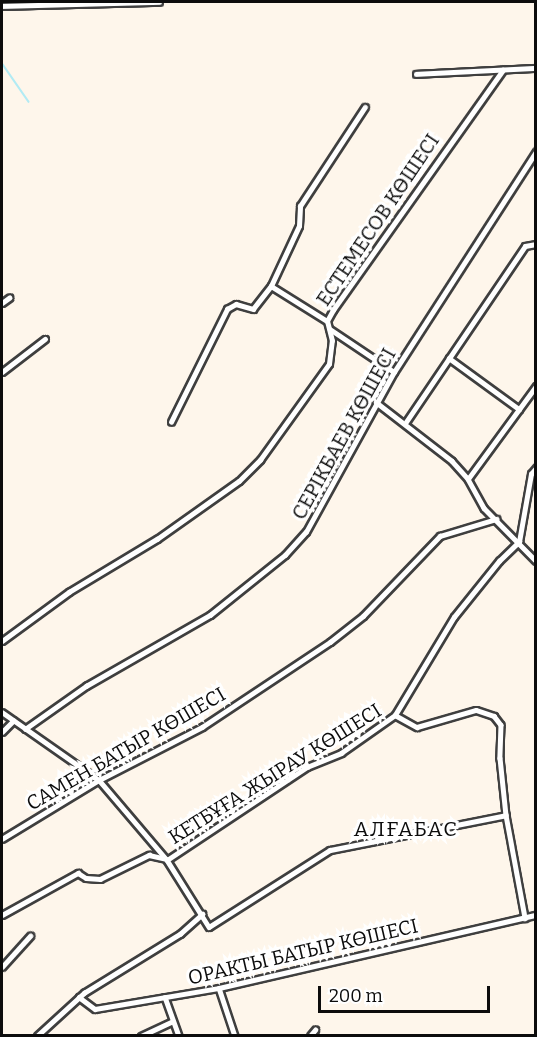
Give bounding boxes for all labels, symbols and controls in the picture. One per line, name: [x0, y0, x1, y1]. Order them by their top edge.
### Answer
street label: ЕСТЕМЕСОВ КӨШЕСІ: [311, 129, 445, 311]
street label: СЕРІКБАЕВ КӨШЕСІ: [287, 344, 401, 524]
street label: САМЕН БАТЫР КӨШЕСІ: [22, 682, 230, 816]
street label: КЕТБҰҒА ЖЫРАУ КӨШЕСІ: [164, 698, 386, 850]
district label: АЛҒАБАС: [354, 816, 458, 842]
street label: ОРАКТЫ БАТЫР КӨШЕСІ: [186, 914, 420, 990]
scale bar: [321, 974, 494, 1012]
text: 200 m: [329, 985, 383, 1007]

